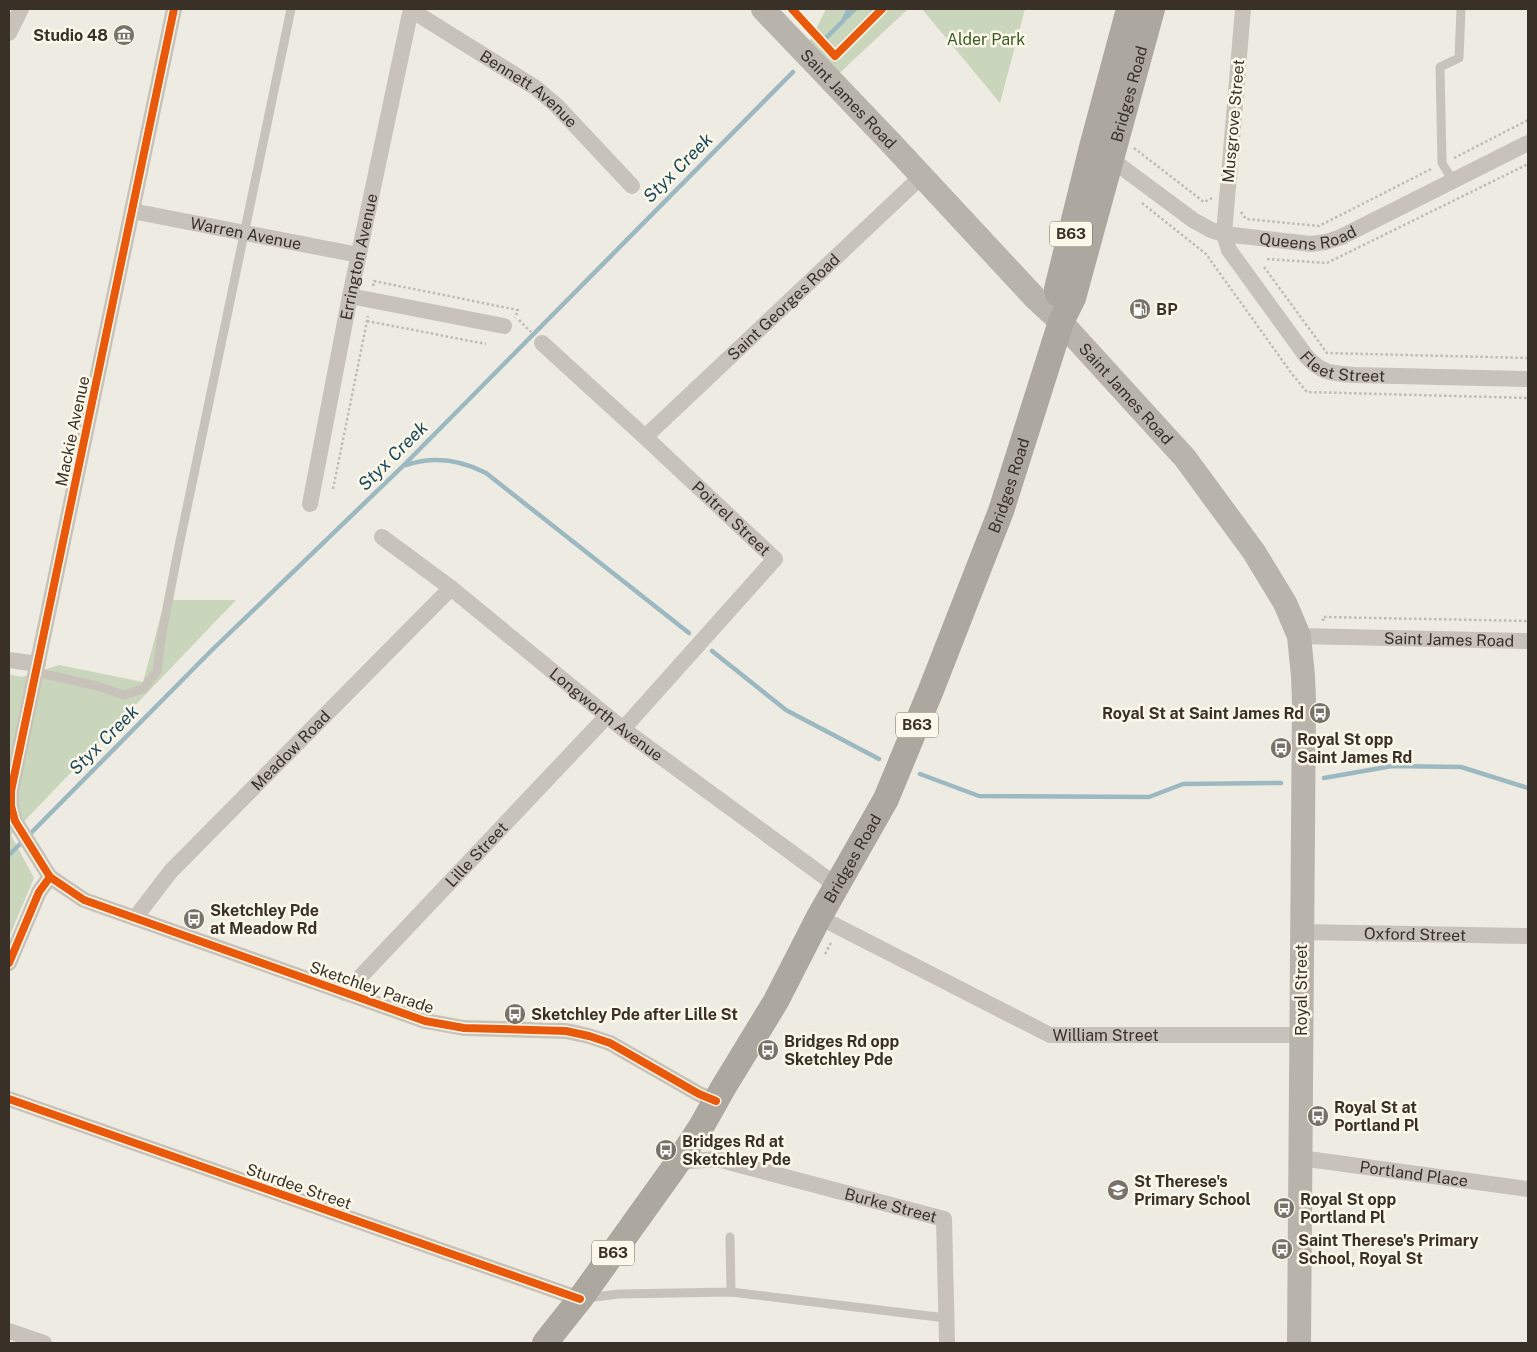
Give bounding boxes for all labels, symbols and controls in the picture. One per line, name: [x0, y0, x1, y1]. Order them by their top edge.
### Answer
museum icon: Studio 48: [112, 23, 136, 47]
place label: Studio 48: [33, 26, 108, 45]
park label: Alder Park: [947, 30, 1025, 49]
street label: Bridges Road: [1107, 44, 1151, 144]
street label: Saint James Road: [796, 45, 900, 153]
street label: Bennett Avenue: [476, 46, 581, 132]
street label: Musgrove Street: [1219, 58, 1248, 184]
water label: Styx Creek: [639, 128, 717, 207]
street label: Errington Avenue: [337, 192, 382, 322]
street label: Warren Avenue: [188, 213, 303, 254]
road number: B63: [1050, 222, 1092, 246]
street label: Queens Road: [1258, 222, 1360, 254]
street label: Saint Georges Road: [724, 250, 844, 364]
fuel station icon: BP: [1128, 297, 1152, 321]
place label: BP: [1156, 300, 1178, 319]
street label: Saint James Road: [1075, 339, 1177, 448]
street label: Fleet Street: [1296, 347, 1385, 386]
street label: Mackie Avenue: [52, 374, 93, 488]
water label: Styx Creek: [354, 416, 432, 495]
street label: Bridges Road: [984, 436, 1034, 536]
street label: Poitrel Street: [688, 477, 774, 560]
street label: Saint James Road: [1384, 629, 1514, 651]
street label: Longworth Avenue: [546, 664, 666, 765]
water label: Styx Creek: [65, 700, 143, 779]
bus stop icon: Royal St at Saint James Rd: [1308, 701, 1332, 725]
place label: Royal St at Saint James Rd: [1102, 704, 1304, 723]
street label: Meadow Road: [247, 707, 334, 795]
road number: B63: [896, 712, 938, 738]
place label: Royal St opp Saint James Rd: [1297, 730, 1412, 767]
bus stop icon: Royal St opp Saint James Rd: [1269, 736, 1293, 760]
street label: Bridges Road: [820, 811, 885, 906]
street label: Lille Street: [442, 818, 512, 891]
place label: Sketchley Pde at Meadow Rd: [210, 901, 319, 938]
bus stop icon: Sketchley Pde at Meadow Rd: [182, 907, 206, 931]
street label: Oxford Street: [1364, 924, 1466, 945]
street label: Royal Street: [1292, 944, 1311, 1036]
street label: Sketchley Parade: [307, 957, 436, 1018]
bus stop icon: Sketchley Pde after Lille St: [503, 1002, 527, 1026]
place label: Sketchley Pde after Lille St: [531, 1005, 738, 1024]
street label: William Street: [1053, 1026, 1159, 1045]
place label: Bridges Rd opp Sketchley Pde: [784, 1032, 899, 1069]
bus stop icon: Bridges Rd opp Sketchley Pde: [756, 1038, 780, 1062]
place label: Royal St at Portland Pl: [1334, 1098, 1419, 1135]
bus stop icon: Royal St at Portland Pl: [1306, 1104, 1330, 1128]
place label: Bridges Rd at Sketchley Pde: [682, 1132, 791, 1169]
bus stop icon: Bridges Rd at Sketchley Pde: [654, 1138, 678, 1162]
street label: Portland Place: [1358, 1157, 1469, 1191]
street label: Sturdee Street: [244, 1160, 354, 1213]
place label: St Therese's Primary School: [1134, 1172, 1251, 1209]
school or university icon: St Therese's Primary School: [1106, 1178, 1130, 1202]
street label: Burke Street: [843, 1184, 939, 1227]
place label: Royal St opp Portland Pl: [1300, 1190, 1396, 1227]
bus stop icon: Royal St opp Portland Pl: [1272, 1196, 1296, 1220]
place label: Saint Therese's Primary School, Royal St: [1298, 1231, 1478, 1268]
bus stop icon: Saint Therese's Primary School, Royal St: [1270, 1237, 1294, 1261]
road number: B63: [592, 1240, 634, 1266]

